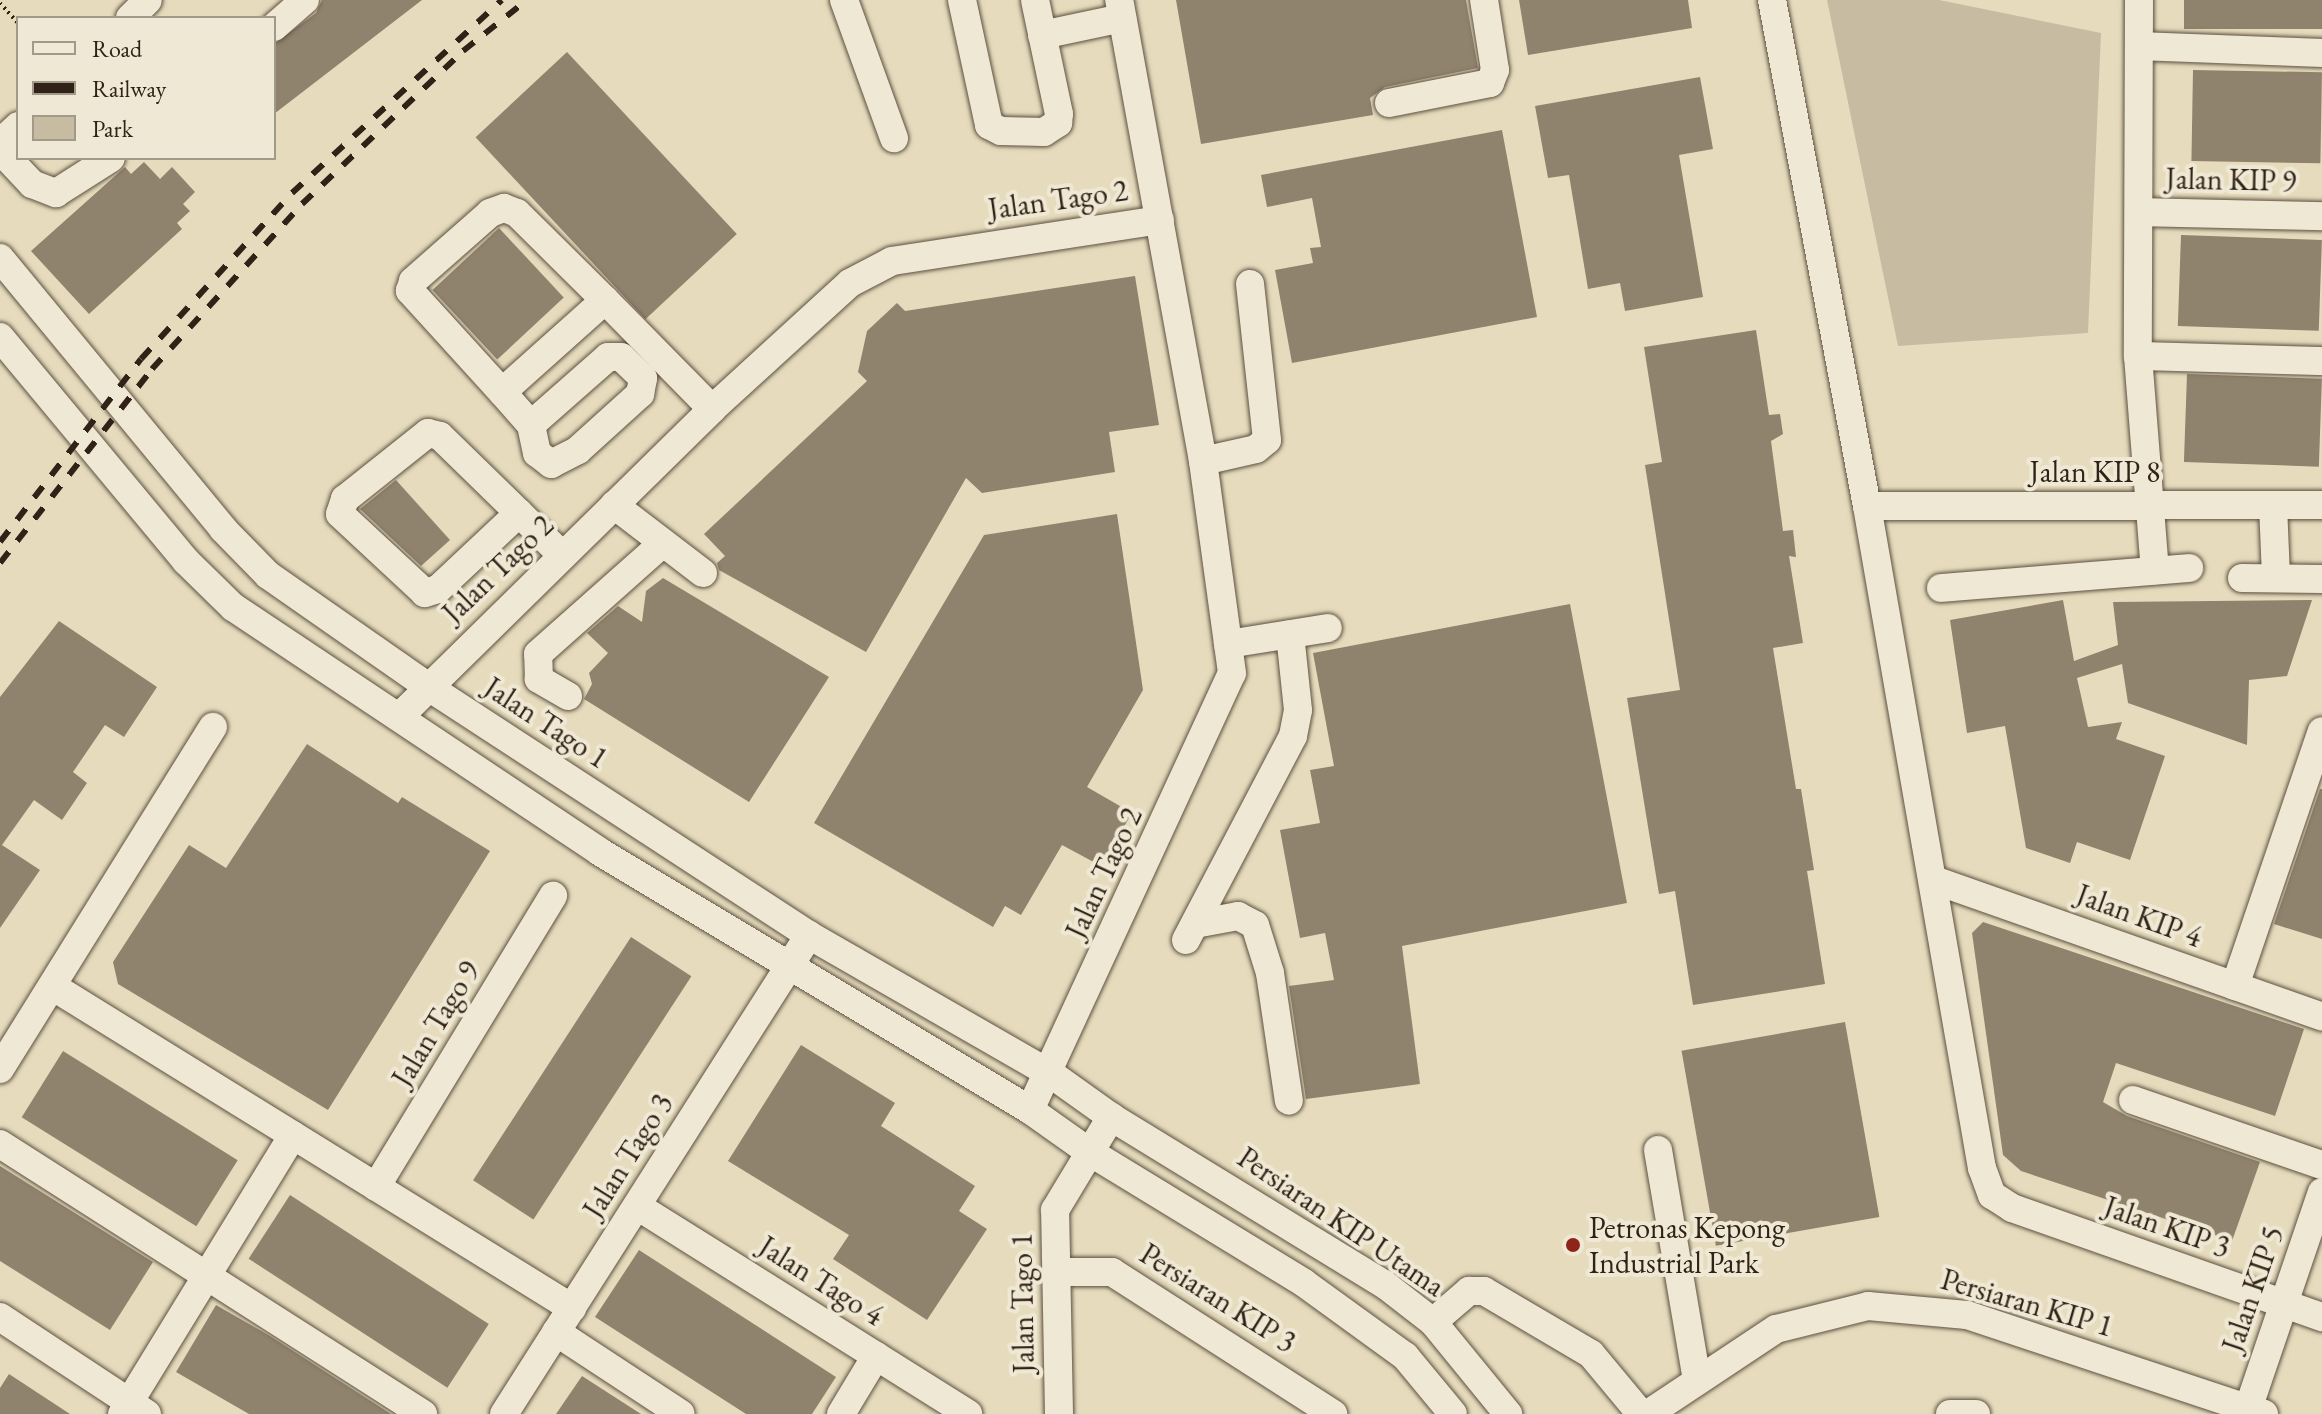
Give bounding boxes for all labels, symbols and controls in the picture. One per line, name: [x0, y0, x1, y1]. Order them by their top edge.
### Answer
legend: [16, 16, 276, 160]
text: Road: [92, 33, 142, 64]
text: Railway: [92, 73, 166, 104]
text: Park: [92, 113, 133, 144]
street label: Jalan KIP 9: [2165, 161, 2297, 199]
street label: Jalan Tago 2: [986, 172, 1130, 228]
street label: Jalan KIP 8: [2030, 454, 2160, 490]
street label: Jalan Tago 2: [435, 507, 561, 631]
street label: Jalan Tago 1: [477, 670, 615, 776]
street label: Jalan Tago 2: [1058, 802, 1150, 944]
street label: Jalan KIP 4: [2071, 877, 2207, 955]
street label: Jalan Tago 9: [384, 955, 488, 1093]
street label: Jalan Tago 3: [576, 1087, 680, 1225]
street label: Persiaran KIP Utama: [1231, 1140, 1451, 1304]
street label: Jalan KIP 3: [2099, 1189, 2235, 1265]
place label: Petronas Kepong Industrial Park: [1589, 1210, 1785, 1280]
street label: Jalan KIP 5: [2215, 1221, 2291, 1357]
street label: Jalan Tago 4: [752, 1229, 890, 1333]
street label: Jalan Tago 1: [1004, 1232, 1042, 1374]
street label: Persiaran KIP 3: [1133, 1236, 1303, 1360]
marker: Petronas Kepong Industrial Park: [1564, 1236, 1582, 1254]
street label: Persiaran KIP 1: [1937, 1261, 2117, 1345]

